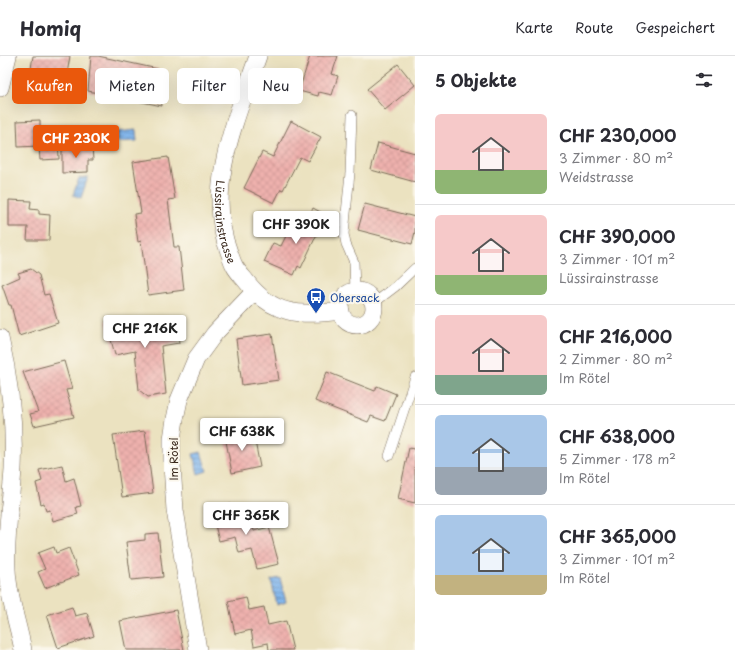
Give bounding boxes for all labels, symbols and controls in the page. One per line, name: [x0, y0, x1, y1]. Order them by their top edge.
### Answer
text: Homiq: [20, 14, 81, 42]
text: Karte: [515, 17, 553, 38]
text: Route: [575, 17, 613, 38]
text: Gespeichert: [635, 17, 715, 38]
text: 5 Objekte: [435, 67, 517, 93]
chip: Kaufen: [12, 68, 87, 104]
chip: Mieten: [95, 68, 169, 104]
chip: Filter: [177, 68, 240, 104]
chip: Neu: [248, 68, 303, 104]
icon: filters: [693, 69, 715, 91]
text: CHF 230,000: [559, 122, 676, 148]
pin: CHF 230K: [35, 125, 117, 159]
text: CHF 230K: [42, 128, 110, 147]
icon: home: [467, 130, 515, 178]
text: 3 Zimmer · 80 m²: [559, 148, 673, 167]
text: Weidstrasse: [559, 167, 634, 186]
street label: Lüssirainstrasse: [212, 179, 241, 266]
pin: CHF 390K: [255, 211, 337, 245]
text: CHF 390K: [262, 214, 330, 233]
text: CHF 390,000: [559, 223, 675, 249]
icon: home: [467, 231, 515, 279]
text: 3 Zimmer · 101 m²: [559, 249, 675, 268]
text: Lüssirainstrasse: [559, 268, 659, 287]
bus stop icon: Obersack: [305, 286, 327, 314]
place label: Obersack: [330, 289, 380, 306]
pin: CHF 216K: [104, 315, 186, 349]
text: CHF 216K: [112, 318, 178, 337]
text: CHF 216,000: [559, 323, 672, 349]
icon: home: [467, 331, 515, 379]
text: 2 Zimmer · 80 m²: [559, 349, 673, 368]
text: Im Rötel: [559, 368, 610, 387]
pin: CHF 638K: [201, 418, 283, 452]
text: CHF 638K: [209, 421, 275, 440]
text: CHF 638,000: [559, 423, 675, 449]
icon: home: [467, 431, 515, 479]
street label: Im Rötel: [165, 437, 182, 481]
text: 5 Zimmer · 178 m²: [559, 449, 676, 468]
text: Im Rötel: [559, 468, 610, 487]
pin: CHF 365K: [205, 502, 287, 536]
text: CHF 365K: [212, 505, 280, 524]
text: CHF 365,000: [559, 523, 676, 549]
icon: home: [467, 531, 515, 579]
text: 3 Zimmer · 101 m²: [559, 549, 675, 568]
text: Im Rötel: [559, 568, 610, 587]

